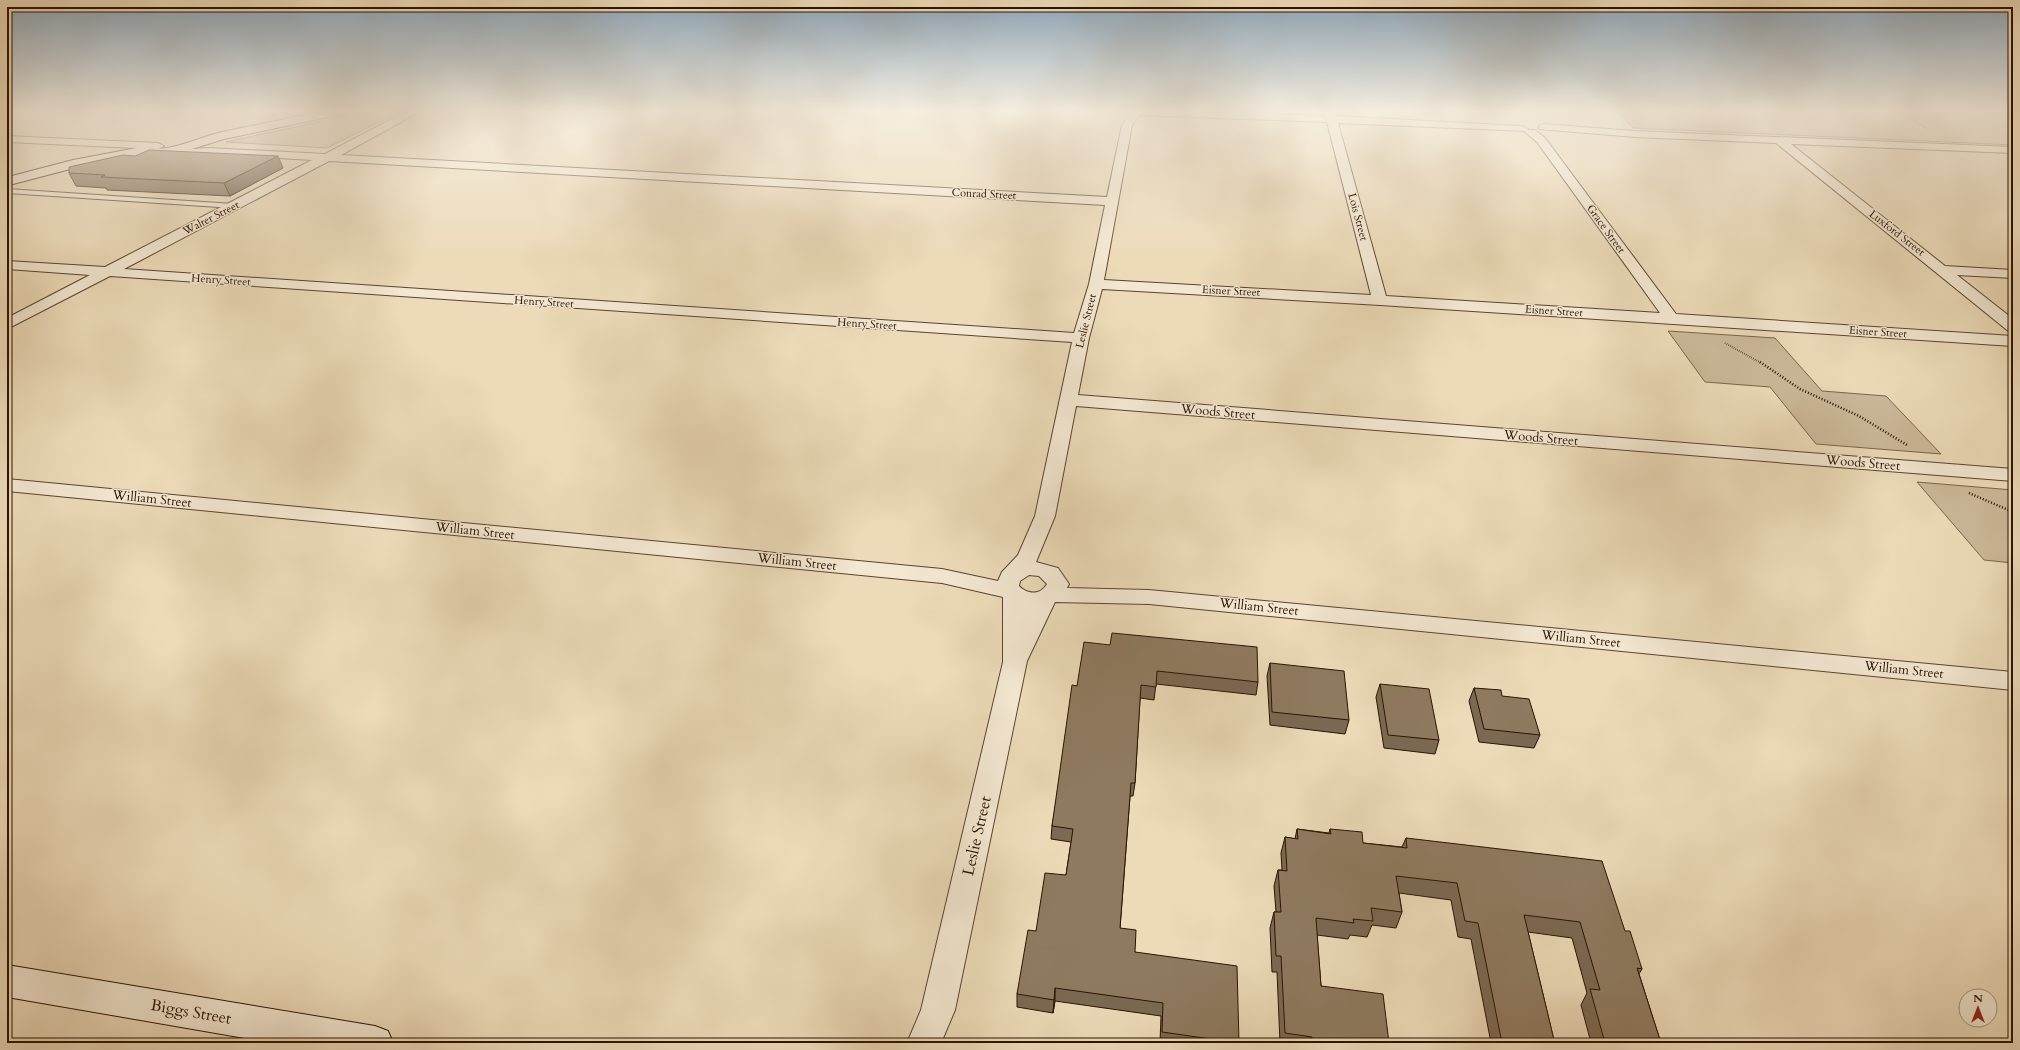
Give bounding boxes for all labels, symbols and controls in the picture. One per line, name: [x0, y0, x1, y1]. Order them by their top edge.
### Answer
street label: Conrad Street: [951, 185, 1017, 203]
street label: Lois Street: [1344, 191, 1372, 243]
street label: Walter Street: [179, 197, 242, 239]
street label: Grace Street: [1583, 202, 1629, 257]
street label: Luxford Street: [1866, 207, 1928, 260]
street label: Henry Street: [191, 270, 252, 290]
street label: Eisner Street: [1202, 282, 1261, 300]
street label: Henry Street: [514, 292, 575, 312]
street label: Leslie Street: [1072, 292, 1100, 350]
street label: Eisner Street: [1524, 301, 1584, 321]
street label: Henry Street: [837, 314, 898, 334]
street label: Eisner Street: [1848, 322, 1908, 342]
street label: Woods Street: [1179, 400, 1256, 424]
street label: Woods Street: [1502, 426, 1579, 450]
street label: Woods Street: [1824, 451, 1901, 475]
street label: William Street: [110, 486, 193, 512]
street label: William Street: [433, 518, 516, 544]
street label: William Street: [755, 549, 838, 575]
street label: William Street: [1217, 594, 1300, 620]
street label: William Street: [1539, 626, 1622, 652]
street label: William Street: [1862, 657, 1945, 683]
street label: Leslie Street: [957, 794, 997, 878]
north arrow: [1958, 988, 1998, 1028]
text: N: [1973, 991, 1983, 1006]
street label: Biggs Street: [149, 994, 233, 1030]

